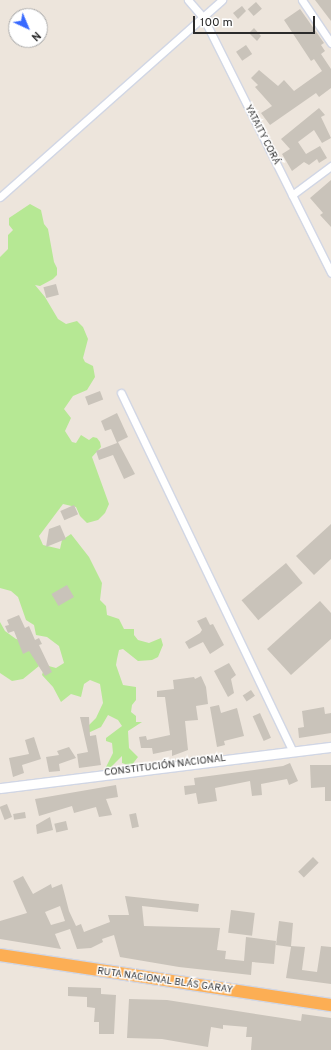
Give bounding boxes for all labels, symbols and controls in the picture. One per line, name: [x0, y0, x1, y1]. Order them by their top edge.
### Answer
north arrow: [8, 8, 48, 48]
scale bar: [195, 8, 317, 34]
text: 100 m: [200, 15, 233, 31]
text: N: [28, 28, 43, 44]
street label: YATAITY CORÁ: [242, 103, 282, 167]
street label: CONSTITUCIÓN NACIONAL: [104, 753, 226, 779]
street label: RUTA NACIONAL BLÁS GARAY: [96, 965, 234, 997]

